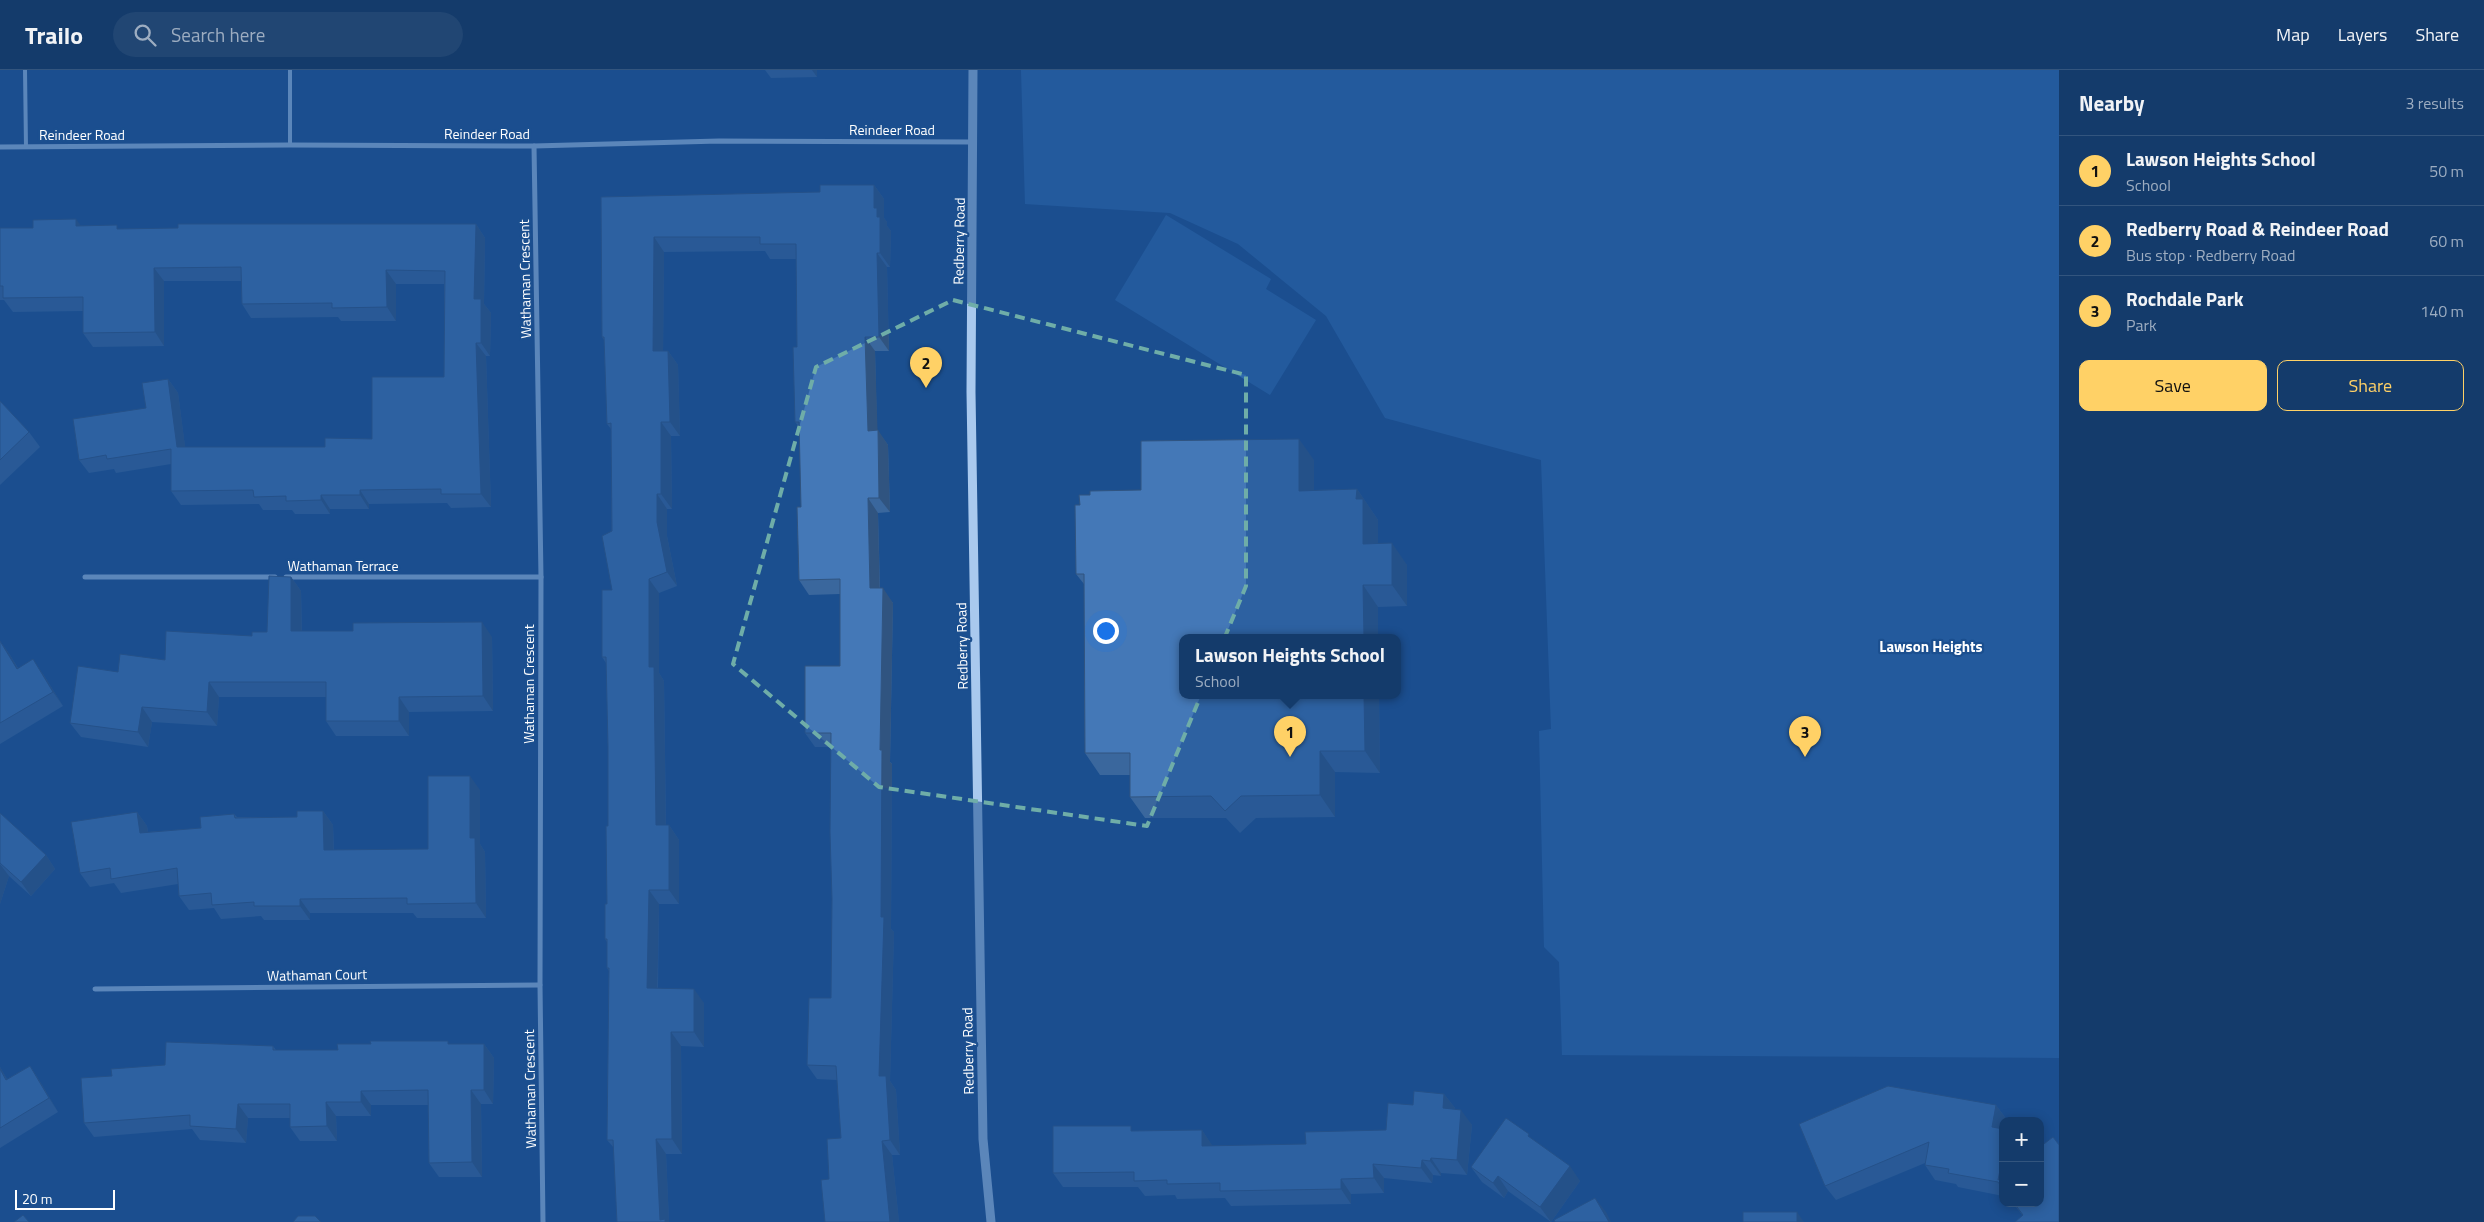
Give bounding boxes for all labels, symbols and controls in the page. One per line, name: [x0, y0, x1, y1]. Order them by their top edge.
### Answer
search box: [113, 12, 463, 57]
text: Trailo: [25, 17, 83, 53]
text: Search here: [171, 20, 265, 49]
icon: search: [131, 21, 159, 49]
text: Map: [2276, 21, 2310, 48]
text: Layers: [2338, 21, 2387, 48]
text: Share: [2415, 21, 2459, 48]
text: Nearby: [2079, 87, 2144, 119]
text: 3 results: [2405, 91, 2464, 115]
street label: Reindeer Road: [849, 119, 935, 140]
street label: Reindeer Road: [444, 123, 530, 144]
street label: Reindeer Road: [39, 124, 125, 145]
text: Lawson Heights School: [2126, 144, 2316, 173]
text: 1: [2091, 159, 2099, 183]
text: 50 m: [2429, 159, 2464, 183]
text: School: [2126, 173, 2171, 197]
street label: Redberry Road: [947, 197, 970, 285]
text: Redberry Road & Reindeer Road: [2126, 214, 2389, 243]
street label: Wathaman Crescent: [513, 219, 536, 339]
text: 2: [2091, 229, 2099, 253]
text: 60 m: [2429, 229, 2464, 253]
text: Bus stop · Redberry Road: [2126, 243, 2295, 267]
text: Rochdale Park: [2126, 284, 2244, 313]
text: 3: [2091, 299, 2099, 323]
text: 140 m: [2420, 299, 2464, 323]
text: Park: [2126, 313, 2157, 337]
pin: 2: [910, 347, 942, 388]
button: Save: [2079, 360, 2267, 411]
button: Share: [2277, 360, 2464, 411]
street label: Wathaman Terrace: [288, 555, 398, 576]
street label: Redberry Road: [950, 602, 973, 690]
your location: [1093, 618, 1119, 644]
street label: Wathaman Crescent: [518, 624, 539, 744]
popup: [1179, 634, 1401, 699]
district label: Lawson Heights: [1879, 635, 1983, 658]
text: Lawson Heights School: [1195, 640, 1385, 669]
text: School: [1195, 669, 1240, 693]
pin: 1: [1274, 716, 1306, 757]
pin: 3: [1789, 716, 1821, 757]
street label: Wathaman Court: [267, 963, 367, 986]
street label: Redberry Road: [956, 1007, 979, 1095]
street label: Wathaman Crescent: [518, 1029, 541, 1149]
map controls: [1999, 1117, 2044, 1207]
button: +: [1999, 1117, 2044, 1162]
button: −: [1999, 1162, 2044, 1207]
scale bar: [15, 1187, 115, 1210]
text: 20 m: [22, 1188, 52, 1209]

